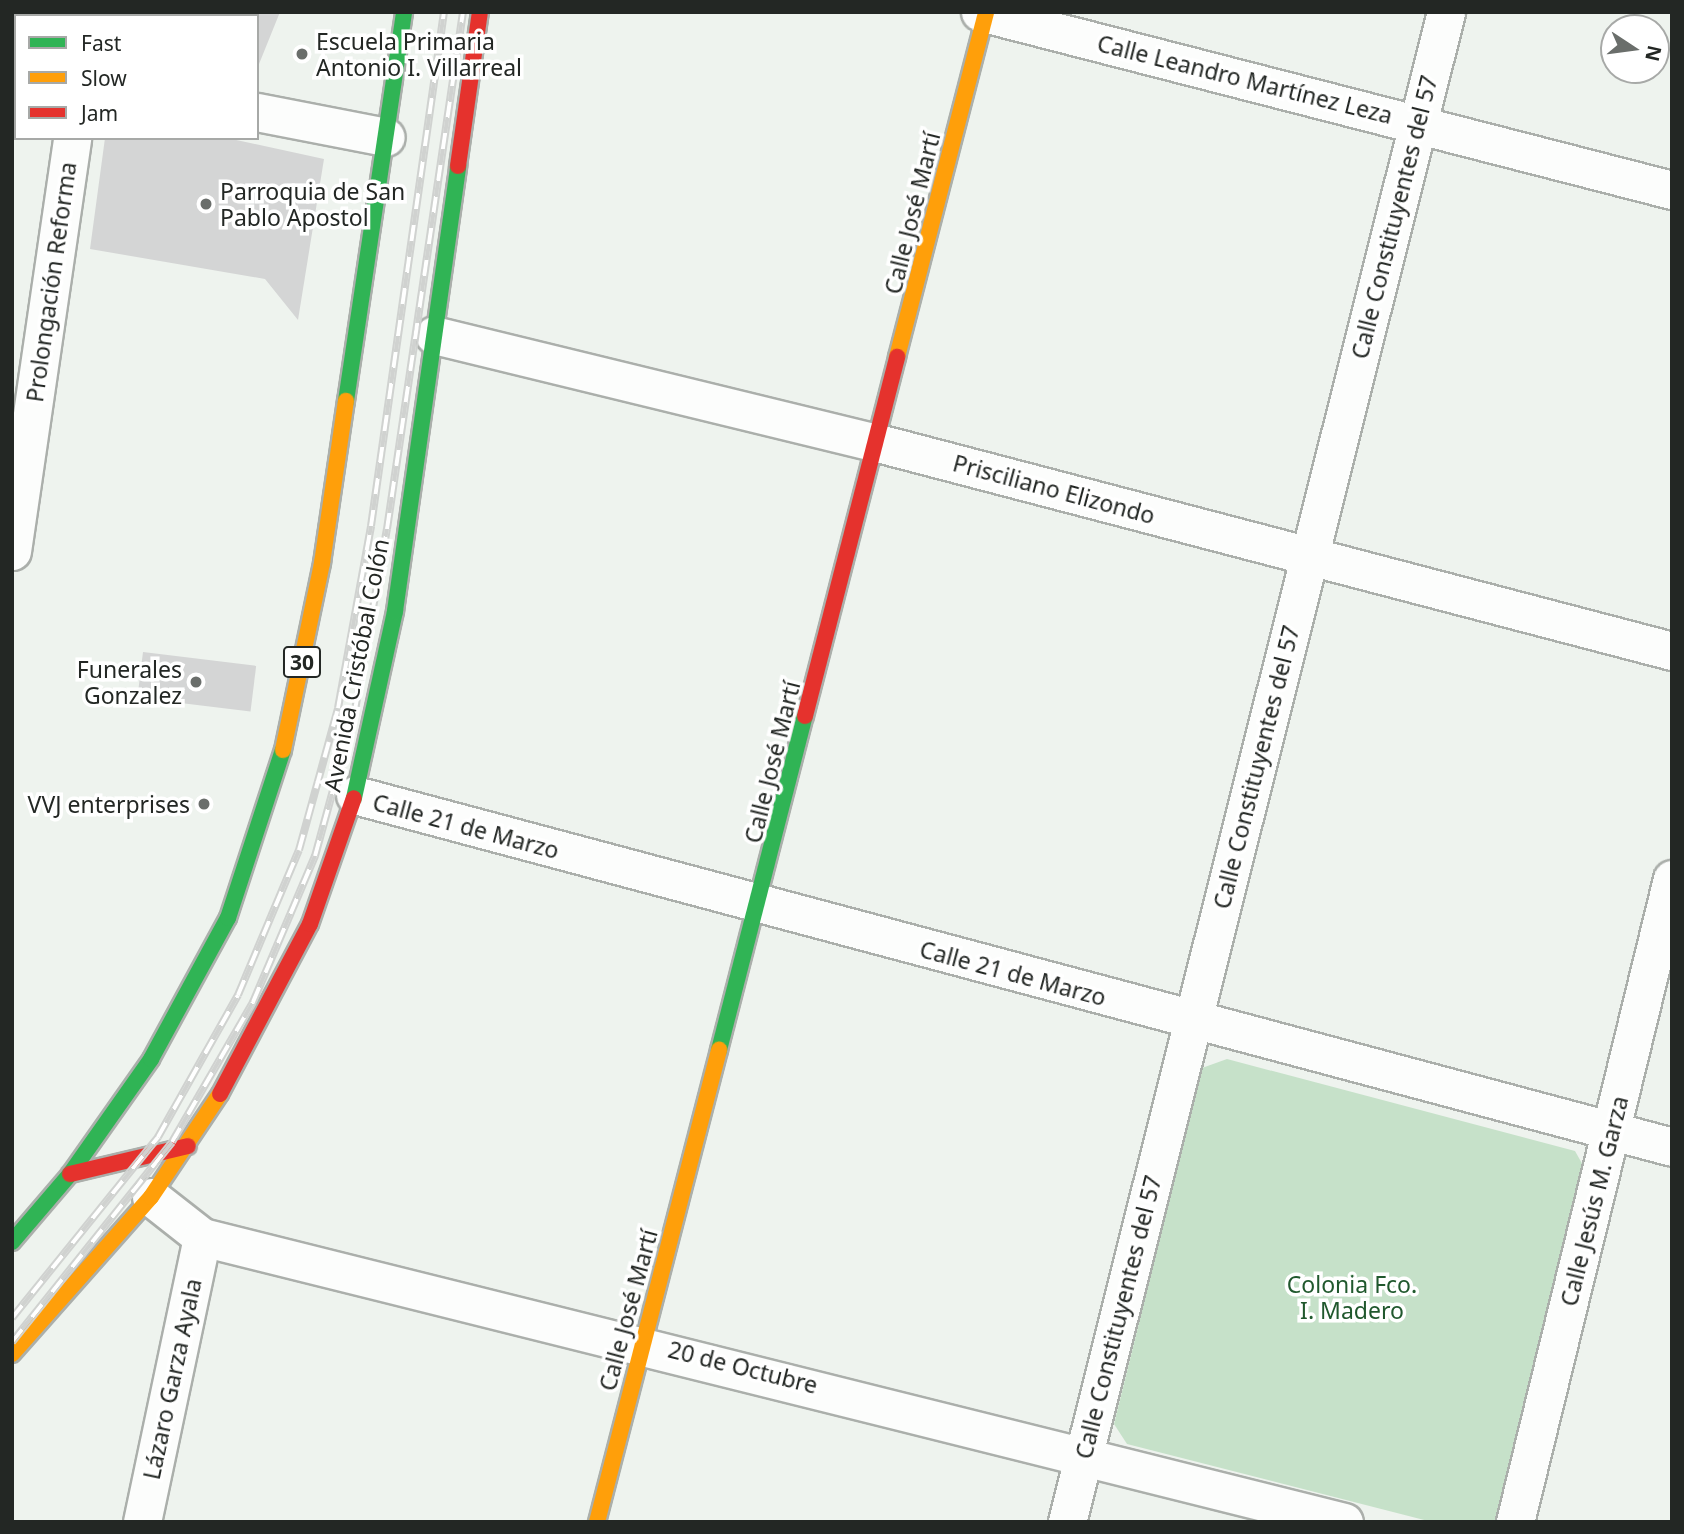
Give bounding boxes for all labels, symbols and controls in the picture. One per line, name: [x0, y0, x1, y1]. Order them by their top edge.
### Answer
legend: [14, 14, 259, 140]
north arrow: [1600, 14, 1670, 84]
place label: Escuela Primaria Antonio I. Villarreal: [316, 27, 522, 81]
text: Fast: [81, 29, 121, 57]
street label: Calle Leandro Martínez Leza: [1095, 29, 1395, 129]
text: N: [1639, 43, 1668, 64]
marker: Escuela Primaria Antonio I. Villarreal: [294, 46, 310, 62]
text: Slow: [81, 64, 127, 92]
street label: Calle Constituyentes del 57: [1345, 72, 1443, 362]
text: Jam: [81, 99, 118, 127]
street label: Calle José Martí: [879, 129, 945, 297]
street label: Prolongación Reforma: [20, 160, 82, 404]
place label: Parroquia de San Pablo Apostol: [220, 177, 405, 231]
marker: Parroquia de San Pablo Apostol: [198, 196, 214, 212]
street label: Prisciliano Elizondo: [950, 449, 1158, 529]
street label: Avenida Cristóbal Colón: [318, 536, 394, 794]
street label: Calle Constituyentes del 57: [1207, 622, 1305, 912]
road number: 30: [283, 644, 321, 680]
place label: Funerales Gonzalez: [77, 655, 182, 709]
marker: Funerales Gonzalez: [188, 674, 204, 690]
street label: Calle José Martí: [739, 678, 805, 846]
street label: Calle 21 de Marzo: [370, 788, 562, 864]
place label: VVJ enterprises: [28, 790, 190, 818]
marker: VVJ enterprises: [196, 796, 212, 812]
street label: Calle 21 de Marzo: [917, 935, 1109, 1011]
street label: Calle Jesús M. Garza: [1555, 1093, 1633, 1309]
street label: Calle Constituyentes del 57: [1069, 1172, 1167, 1462]
street label: Calle José Martí: [593, 1226, 663, 1394]
park label: Colonia Fco. I. Madero: [1287, 1270, 1417, 1324]
street label: Lázaro Garza Ayala: [137, 1276, 207, 1482]
street label: 20 de Octubre: [665, 1335, 821, 1399]

